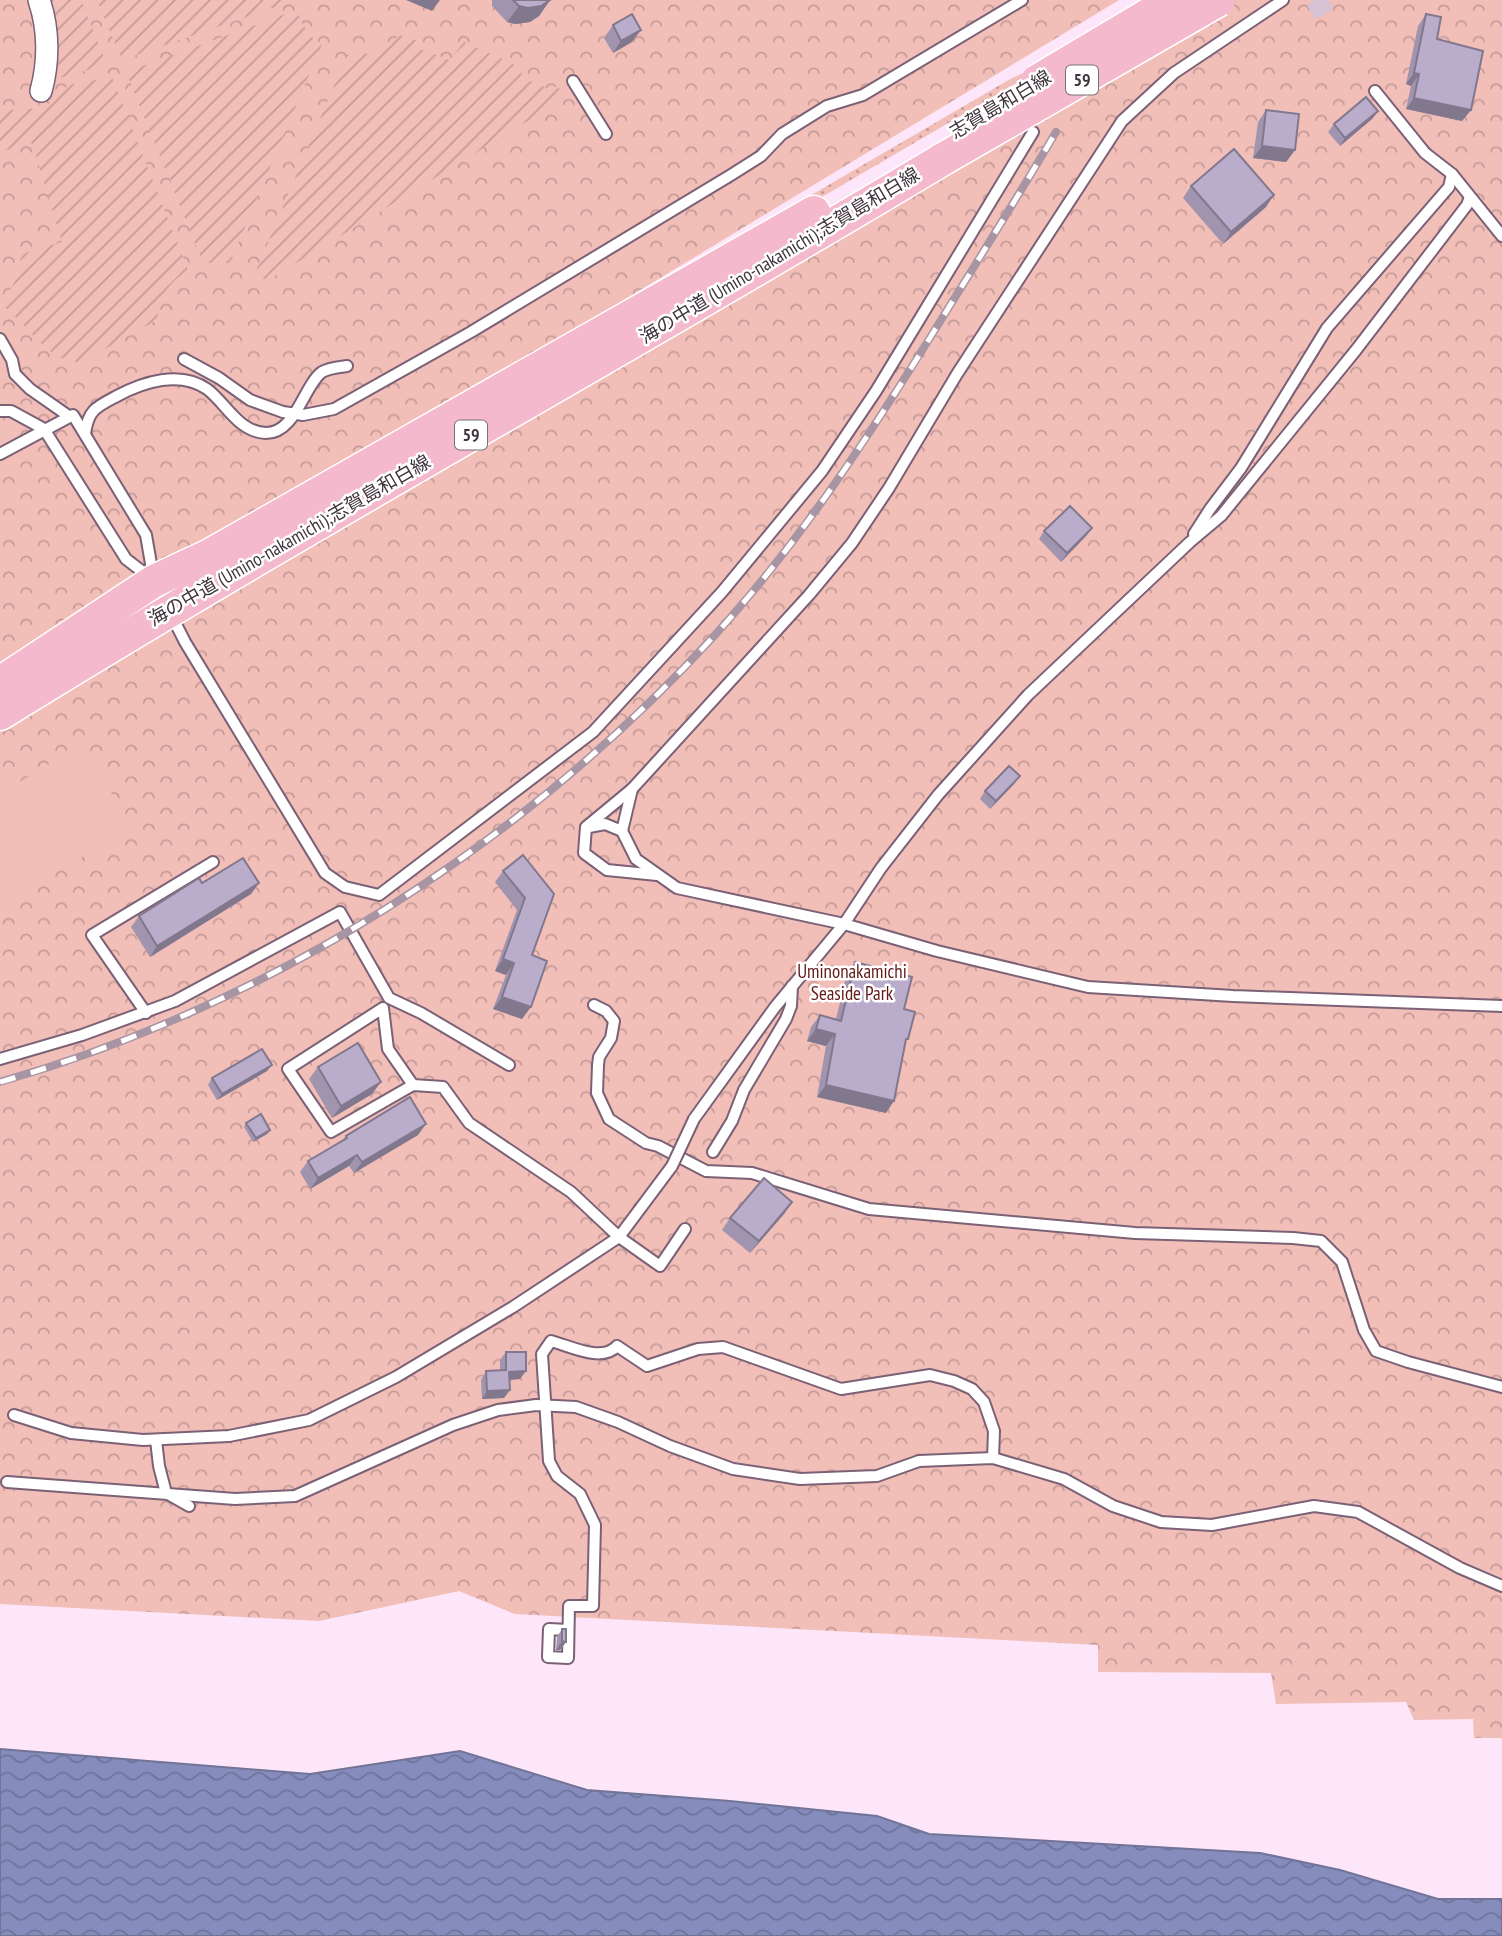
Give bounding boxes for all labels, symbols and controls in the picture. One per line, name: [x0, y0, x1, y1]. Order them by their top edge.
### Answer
street label: 志賀島和白線: [945, 64, 1055, 144]
road number: 59: [1066, 66, 1098, 94]
street label: 海の中道 (Umino-nakamichi);志賀島和白線: [635, 162, 923, 348]
road number: 59: [455, 421, 487, 450]
street label: 海の中道 (Umino-nakamichi);志賀島和白線: [144, 449, 434, 631]
park label: Uminonakamichi Seaside Park: [797, 959, 907, 1005]

